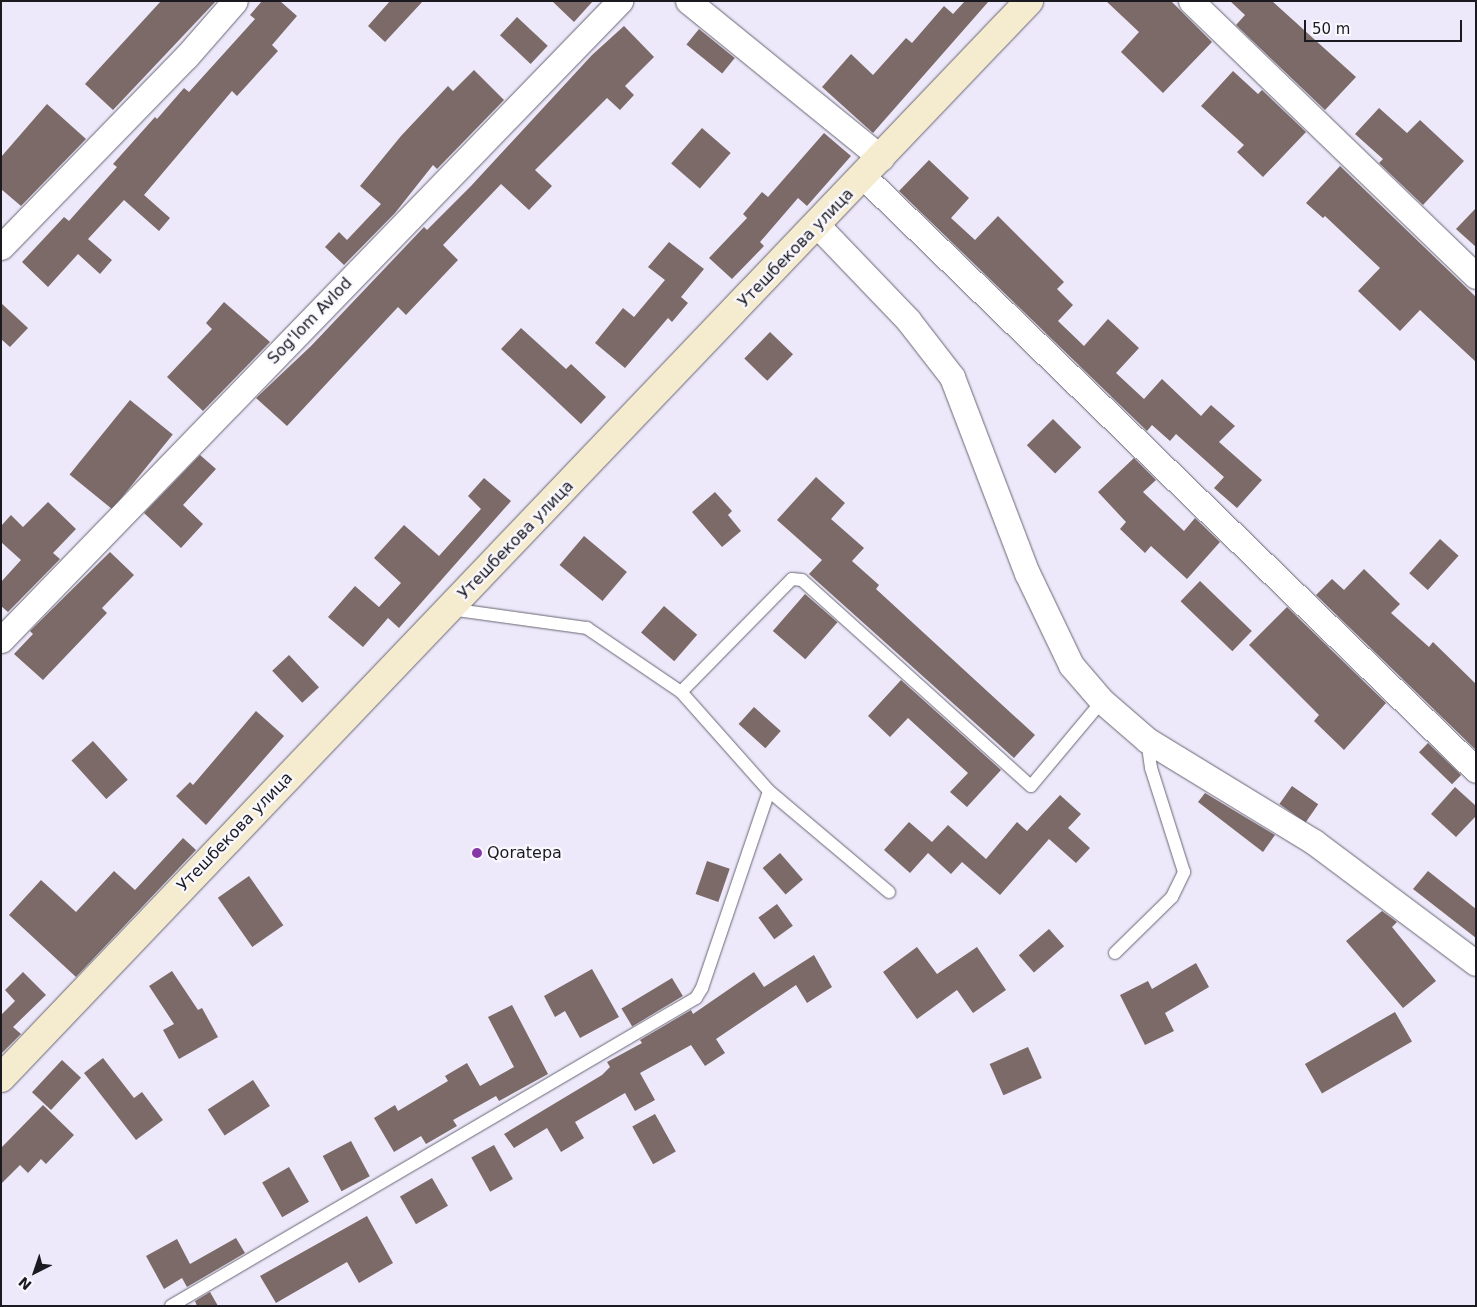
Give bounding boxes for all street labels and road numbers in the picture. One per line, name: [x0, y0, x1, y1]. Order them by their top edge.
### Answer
street label: Утешбекова улица: [734, 185, 858, 311]
street label: Sog'lom Avlod: [264, 274, 356, 368]
street label: Утешбекова улица: [454, 477, 578, 603]
street label: Утешбекова улица: [173, 769, 297, 895]

